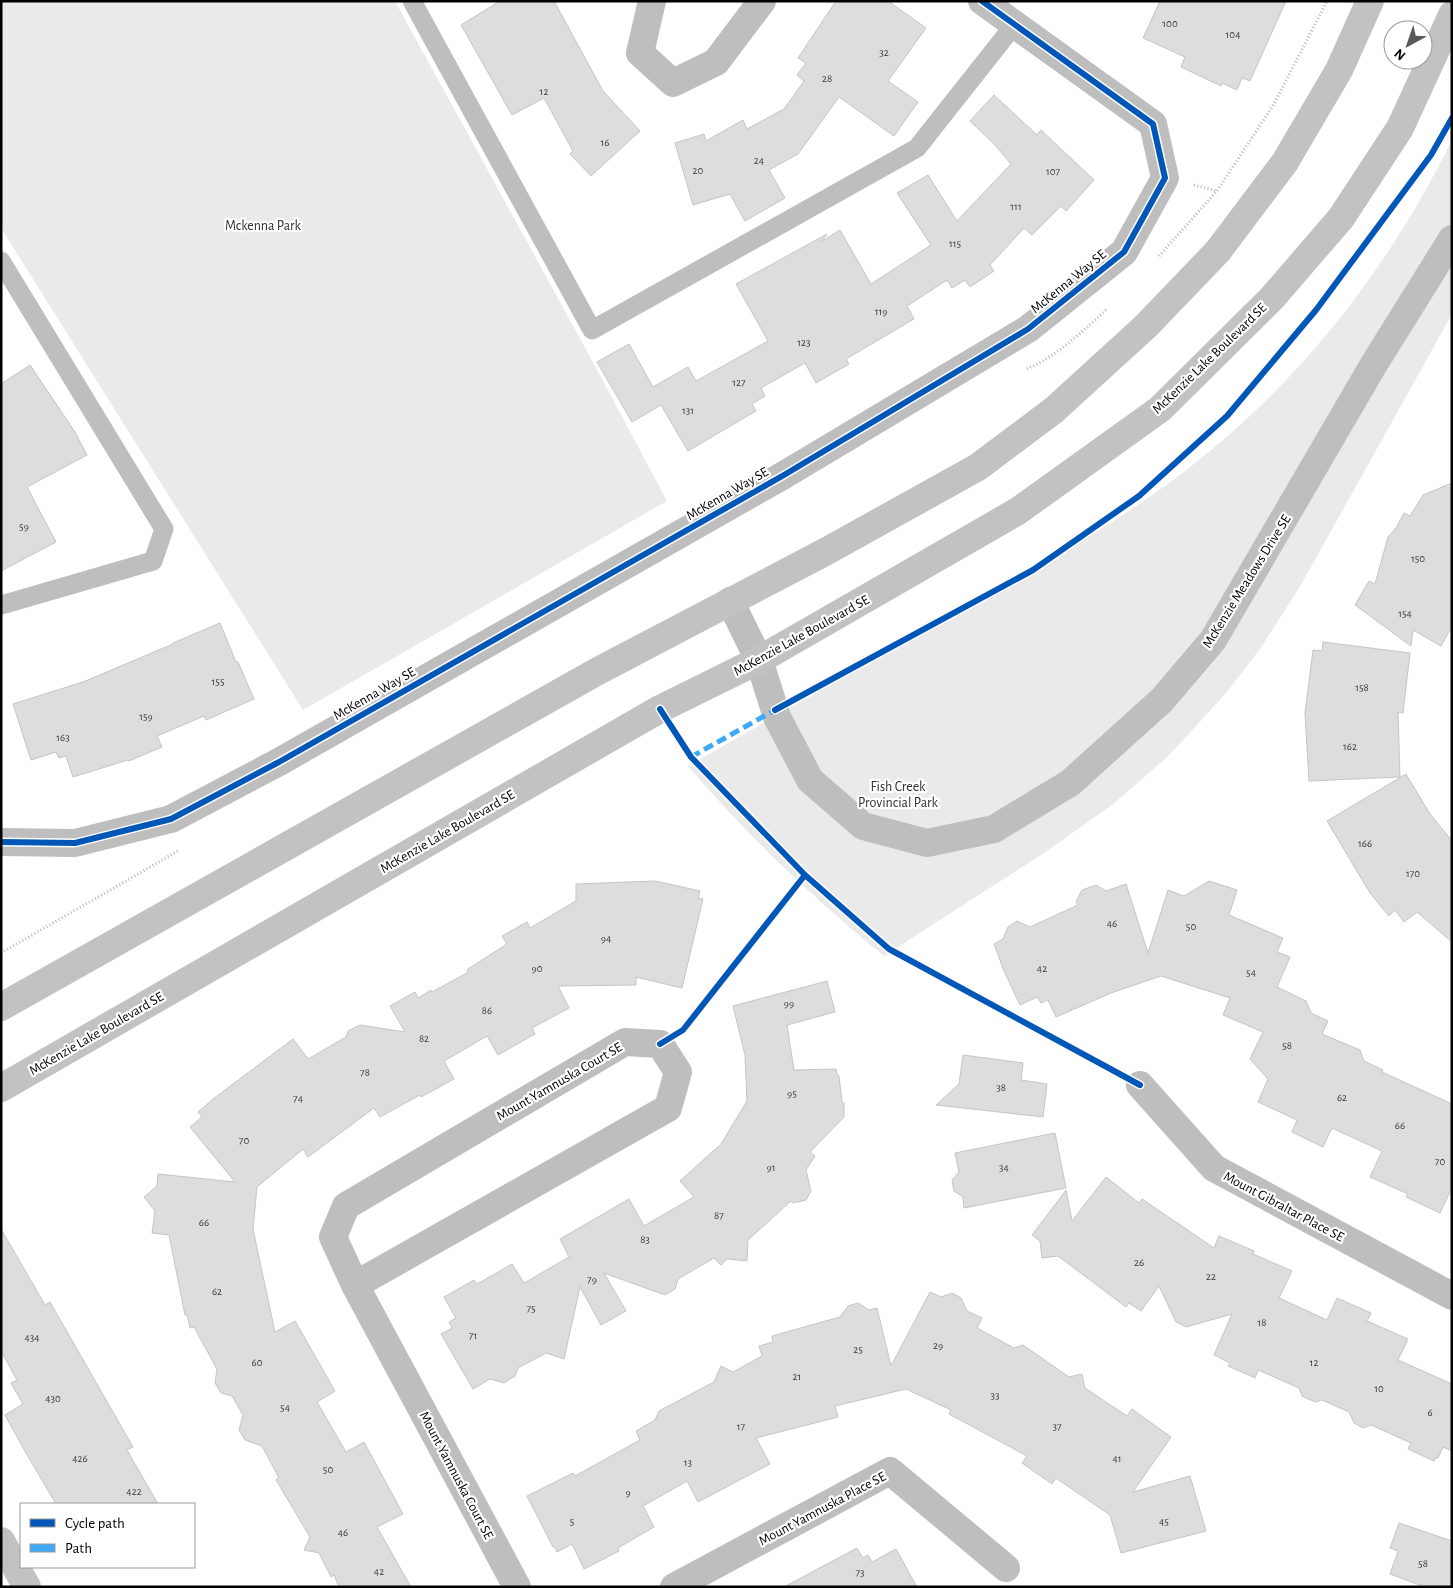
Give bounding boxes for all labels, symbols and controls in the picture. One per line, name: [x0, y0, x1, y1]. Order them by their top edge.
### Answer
house number: 100: [1162, 18, 1178, 29]
north arrow: [1383, 20, 1433, 70]
house number: 104: [1226, 29, 1240, 40]
text: N: [1392, 46, 1409, 63]
house number: 32: [879, 47, 889, 58]
house number: 28: [822, 73, 832, 84]
house number: 12: [540, 86, 548, 97]
house number: 16: [601, 137, 609, 148]
house number: 24: [754, 155, 764, 166]
house number: 20: [693, 165, 704, 176]
house number: 107: [1046, 166, 1060, 177]
house number: 111: [1010, 201, 1022, 212]
park label: Mckenna Park: [225, 219, 302, 233]
house number: 115: [949, 238, 961, 249]
street label: McKenna Way SE: [1028, 247, 1109, 316]
street label: McKenzie Lake Boulevard SE: [1150, 301, 1270, 417]
house number: 119: [875, 306, 887, 317]
house number: 123: [797, 337, 811, 348]
house number: 127: [732, 377, 746, 388]
house number: 131: [682, 405, 694, 416]
street label: McKenna Way SE: [684, 465, 771, 523]
street label: McKenzie Meadows Drive SE: [1200, 512, 1294, 651]
house number: 59: [19, 521, 29, 532]
house number: 150: [1411, 553, 1425, 564]
street label: McKenzie Lake Boulevard SE: [731, 593, 872, 679]
house number: 154: [1398, 608, 1412, 619]
street label: McKenna Way SE: [331, 665, 418, 723]
house number: 155: [212, 676, 225, 687]
house number: 158: [1355, 682, 1369, 693]
house number: 159: [139, 711, 153, 722]
house number: 163: [56, 732, 70, 743]
house number: 162: [1343, 741, 1357, 752]
park label: Fish Creek Provincial Park: [858, 780, 939, 810]
street label: McKenzie Lake Boulevard SE: [378, 788, 517, 876]
house number: 166: [1358, 838, 1372, 849]
house number: 170: [1406, 868, 1420, 879]
house number: 46: [1107, 918, 1117, 929]
house number: 50: [1186, 921, 1196, 932]
house number: 94: [601, 933, 611, 944]
house number: 90: [532, 963, 543, 974]
house number: 42: [1037, 963, 1047, 974]
house number: 54: [1246, 967, 1256, 978]
street label: McKenzie Lake Boulevard SE: [27, 990, 166, 1078]
house number: 99: [784, 998, 794, 1009]
house number: 86: [482, 1005, 492, 1016]
house number: 82: [419, 1033, 429, 1044]
street label: Mount Yamnuska Court SE: [494, 1040, 625, 1124]
house number: 58: [1282, 1040, 1292, 1051]
house number: 78: [360, 1067, 370, 1078]
house number: 38: [996, 1082, 1006, 1093]
house number: 95: [787, 1088, 797, 1099]
house number: 62: [1337, 1092, 1347, 1103]
house number: 74: [293, 1093, 303, 1104]
house number: 66: [1395, 1120, 1405, 1131]
house number: 70: [239, 1135, 249, 1146]
house number: 70: [1435, 1156, 1445, 1167]
house number: 91: [767, 1162, 775, 1173]
house number: 34: [999, 1162, 1009, 1173]
street label: Mount Gibraltar Place SE: [1221, 1169, 1346, 1245]
house number: 87: [714, 1210, 724, 1221]
house number: 66: [199, 1217, 209, 1228]
house number: 83: [640, 1234, 650, 1245]
house number: 26: [1134, 1257, 1144, 1268]
house number: 22: [1206, 1271, 1216, 1282]
house number: 79: [587, 1274, 597, 1285]
house number: 62: [212, 1286, 222, 1297]
house number: 75: [526, 1303, 536, 1314]
house number: 18: [1258, 1317, 1267, 1328]
house number: 71: [469, 1330, 477, 1341]
house number: 434: [24, 1332, 40, 1343]
house number: 29: [933, 1340, 943, 1351]
house number: 25: [853, 1344, 863, 1355]
house number: 60: [252, 1357, 263, 1368]
house number: 12: [1310, 1357, 1318, 1368]
house number: 21: [793, 1371, 801, 1382]
house number: 10: [1374, 1383, 1384, 1394]
house number: 33: [990, 1390, 1000, 1401]
house number: 430: [45, 1393, 61, 1404]
house number: 54: [280, 1402, 290, 1413]
house number: 6: [1427, 1407, 1433, 1418]
street label: Mount Yamnuska Court SE: [416, 1409, 496, 1542]
house number: 17: [737, 1421, 746, 1432]
house number: 37: [1052, 1421, 1062, 1432]
house number: 426: [72, 1453, 88, 1464]
house number: 41: [1112, 1453, 1122, 1464]
house number: 13: [684, 1457, 693, 1468]
house number: 50: [323, 1464, 333, 1475]
street label: Mount Yamnuska Place SE: [757, 1469, 889, 1548]
house number: 422: [126, 1486, 142, 1497]
house number: 9: [625, 1487, 631, 1498]
legend: [20, 1503, 195, 1568]
text: Cycle path: [65, 1516, 125, 1531]
house number: 5: [570, 1516, 575, 1527]
house number: 45: [1159, 1516, 1169, 1527]
house number: 46: [338, 1527, 348, 1538]
text: Path: [65, 1541, 92, 1556]
house number: 58: [1418, 1558, 1428, 1569]
house number: 42: [374, 1566, 384, 1577]
house number: 73: [855, 1567, 865, 1578]

